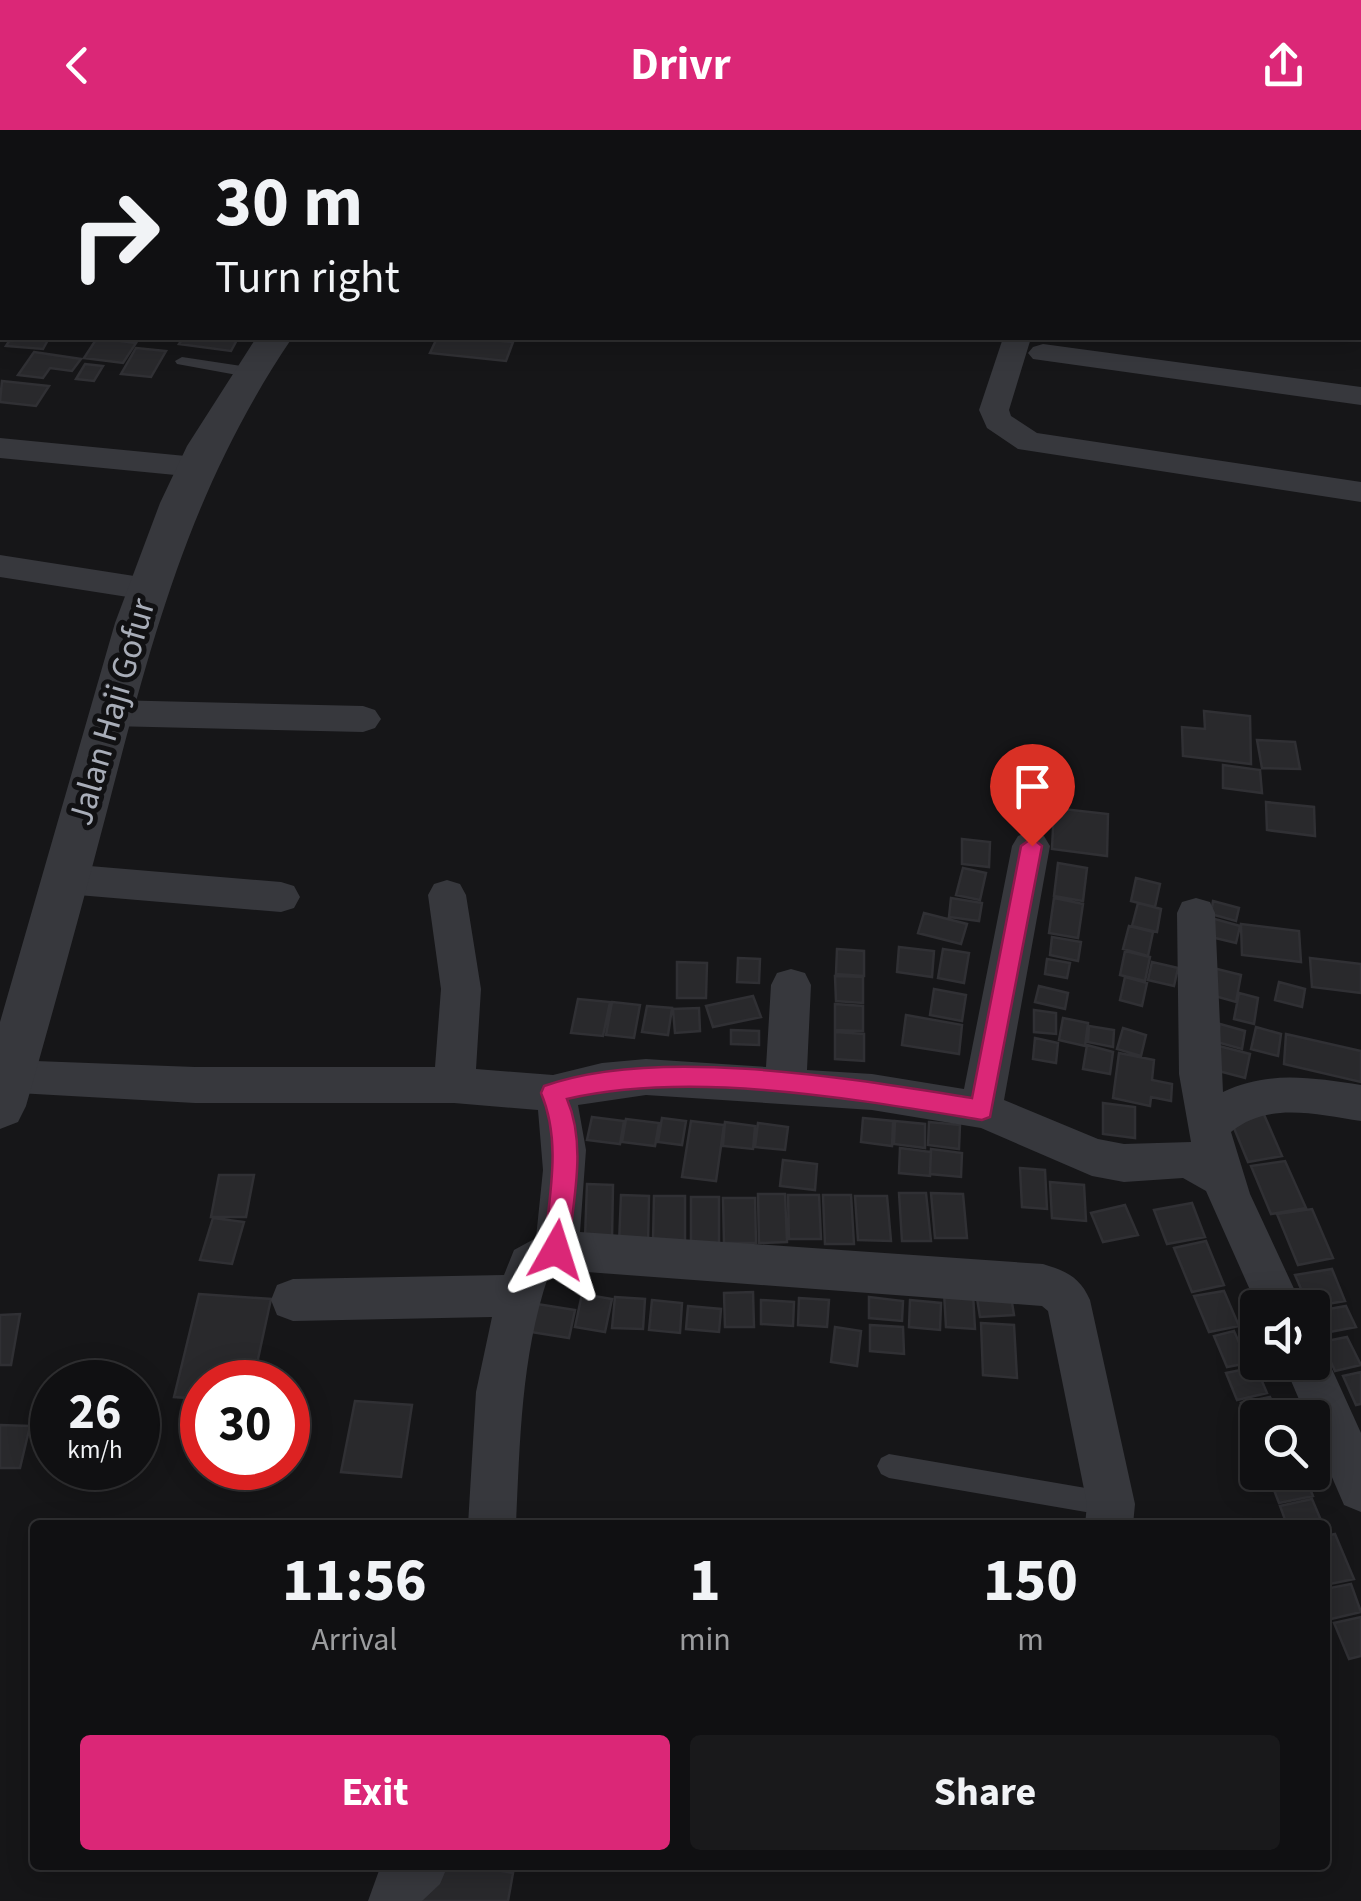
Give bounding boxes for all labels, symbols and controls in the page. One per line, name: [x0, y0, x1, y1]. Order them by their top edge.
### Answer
text: Drivr: [630, 33, 731, 97]
icon: back: [50, 38, 105, 93]
icon: share: [1256, 38, 1311, 93]
text: 30 m: [215, 153, 363, 253]
icon: right: [50, 170, 180, 300]
text: Turn right: [215, 246, 400, 310]
street label: Jalan Haji Gofur: [56, 592, 168, 831]
pin: [990, 744, 1075, 847]
icon: arrive: [1005, 759, 1060, 814]
position arrow: [504, 1198, 608, 1302]
map controls: [1240, 1290, 1330, 1490]
button: sound: [1240, 1290, 1330, 1380]
speed limit sign: 30: [180, 1360, 310, 1490]
text: 26: [69, 1377, 121, 1448]
button: search: [1240, 1400, 1330, 1490]
text: km/h: [67, 1432, 123, 1468]
text: 11:56: [282, 1539, 427, 1624]
text: 1: [689, 1539, 721, 1624]
text: 150: [983, 1539, 1078, 1624]
text: Arrival: [311, 1617, 397, 1663]
text: min: [679, 1617, 731, 1663]
text: m: [1017, 1617, 1044, 1663]
button: Exit: [80, 1735, 670, 1850]
button: Share: [690, 1735, 1280, 1850]

